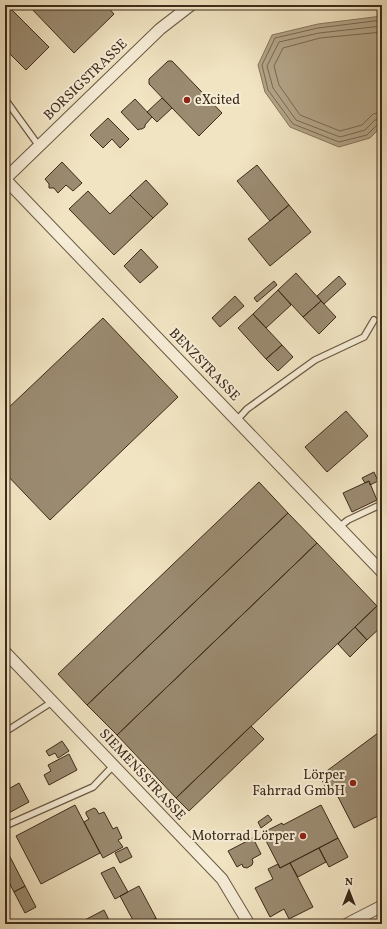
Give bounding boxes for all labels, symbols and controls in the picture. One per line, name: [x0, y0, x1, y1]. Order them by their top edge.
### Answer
street label: BORSIGSTRASSE: [40, 35, 132, 125]
place label: eXcited: [195, 91, 240, 110]
marker: eXcited: [182, 95, 192, 105]
street label: BENZSTRASSE: [164, 324, 244, 406]
street label: SIEMENSSTRASSE: [94, 725, 190, 825]
place label: Lörper Fahrrad GmbH: [252, 766, 345, 801]
marker: Lörper Fahrrad GmbH: [348, 778, 358, 788]
place label: Motorrad Lörper: [191, 827, 295, 846]
marker: Motorrad Lörper: [298, 831, 308, 841]
north arrow: [329, 871, 369, 911]
text: N: [345, 875, 353, 890]

